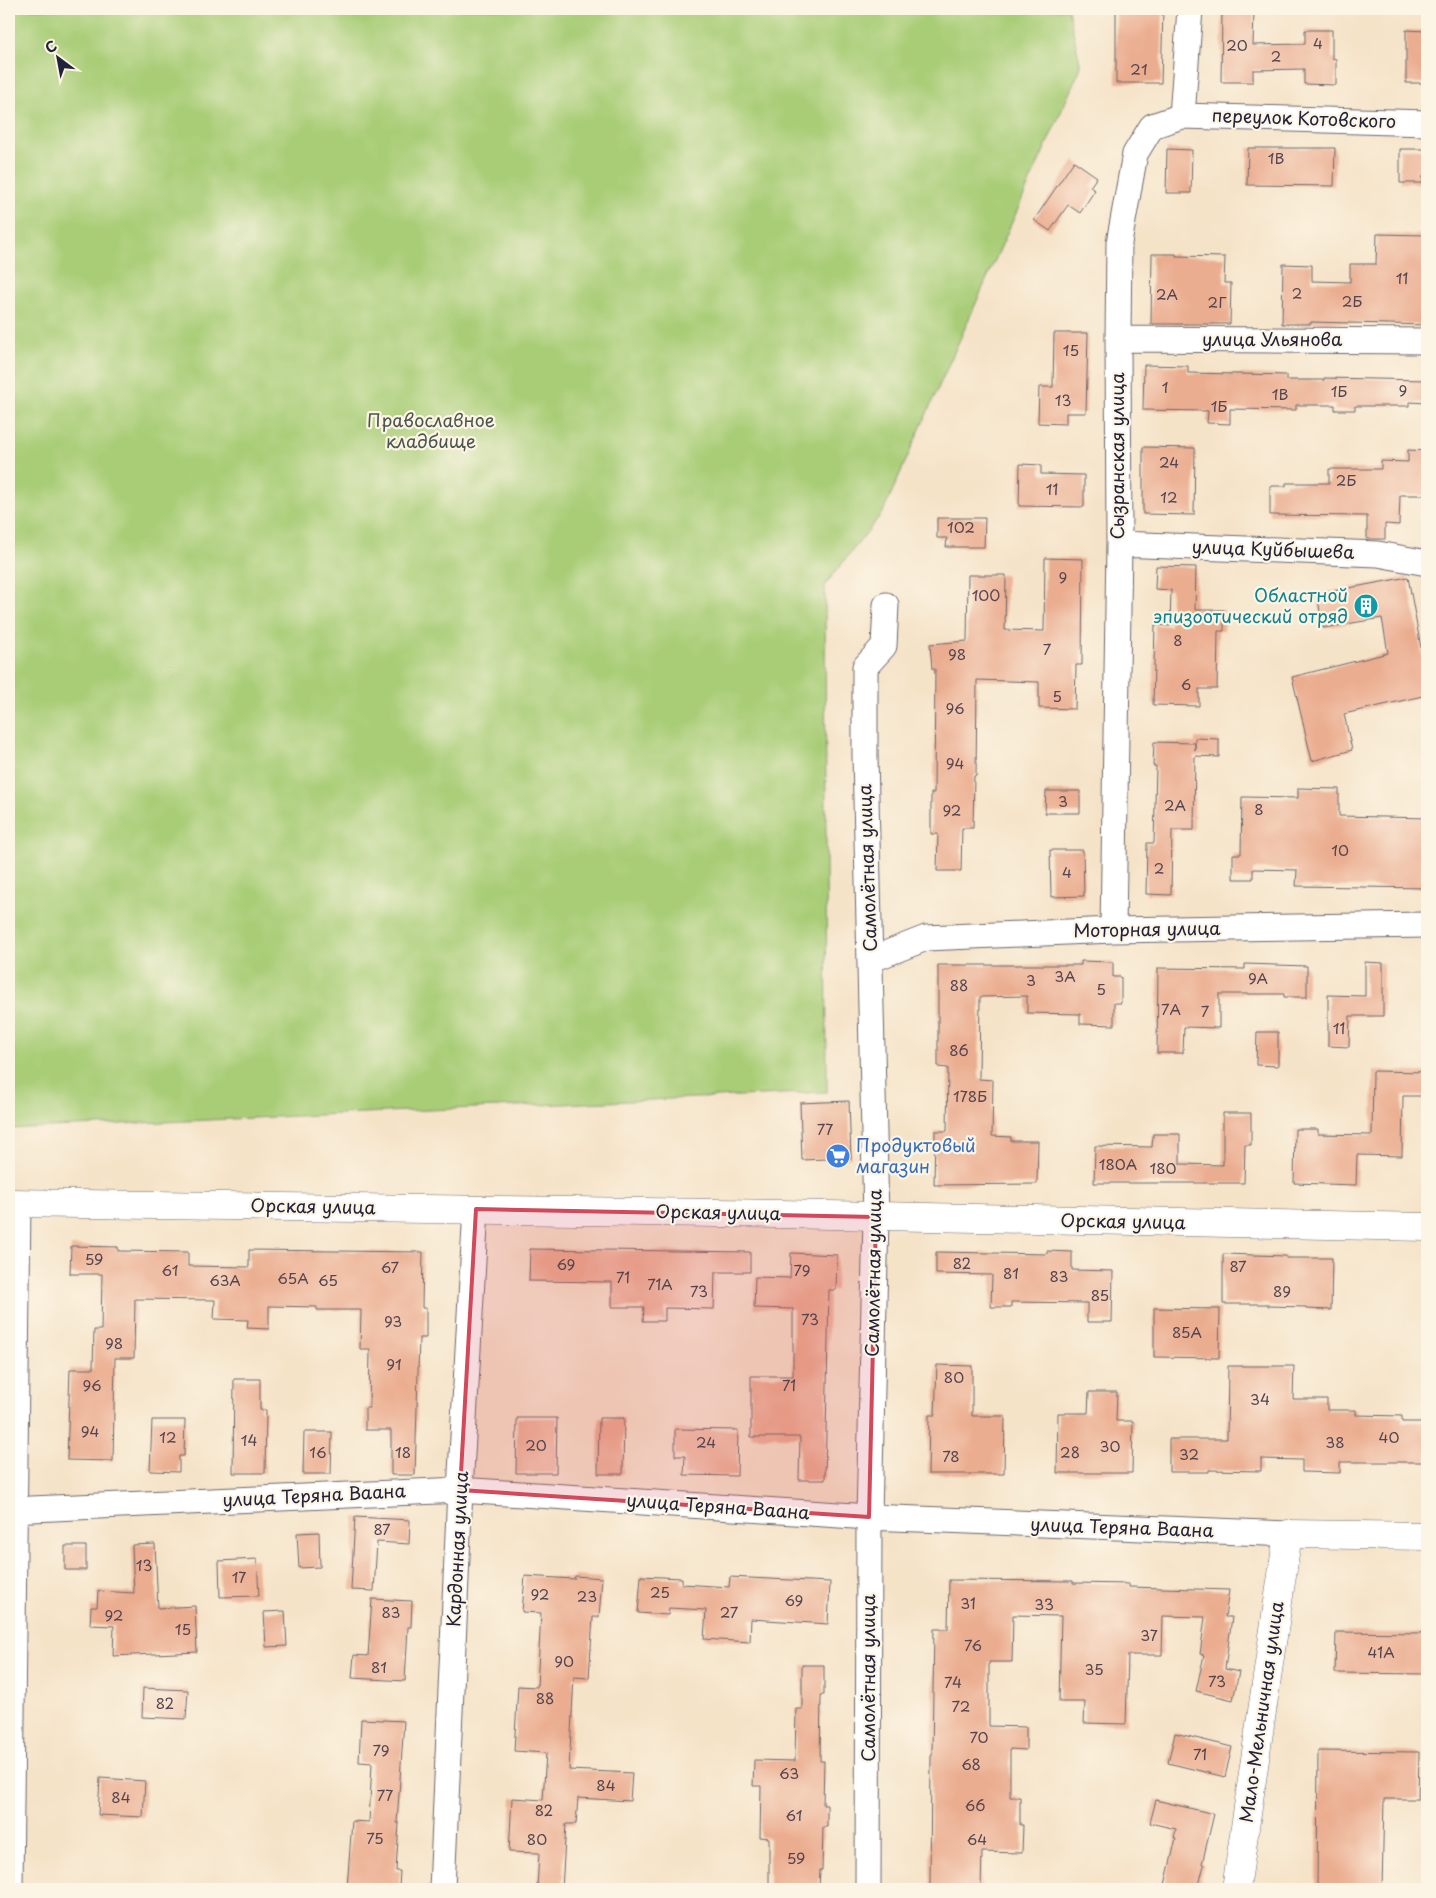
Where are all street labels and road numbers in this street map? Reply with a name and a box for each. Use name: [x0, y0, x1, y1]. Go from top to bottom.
street label: переулок Котовского: [1211, 101, 1397, 134]
street label: улица Ульянова: [1202, 325, 1343, 352]
street label: Сызранская улица: [1103, 372, 1130, 540]
street label: улица Куйбышева: [1191, 532, 1356, 565]
street label: Самолётная улица: [850, 783, 883, 952]
street label: Моторная улица: [1073, 914, 1221, 943]
street label: Самолётная улица: [858, 1188, 887, 1357]
street label: Орская улица: [250, 1191, 377, 1220]
street label: Орская улица: [655, 1197, 782, 1226]
street label: Орская улица: [1060, 1206, 1187, 1235]
street label: Кардонная улица: [439, 1470, 474, 1627]
street label: улица Теряна Ваана: [222, 1476, 407, 1513]
street label: улица Теряна Ваана: [626, 1486, 811, 1525]
street label: улица Теряна Ваана: [1030, 1510, 1215, 1543]
street label: Самолётная улица: [854, 1593, 881, 1762]
street label: Мало-Мельничная улица: [1232, 1599, 1290, 1824]

